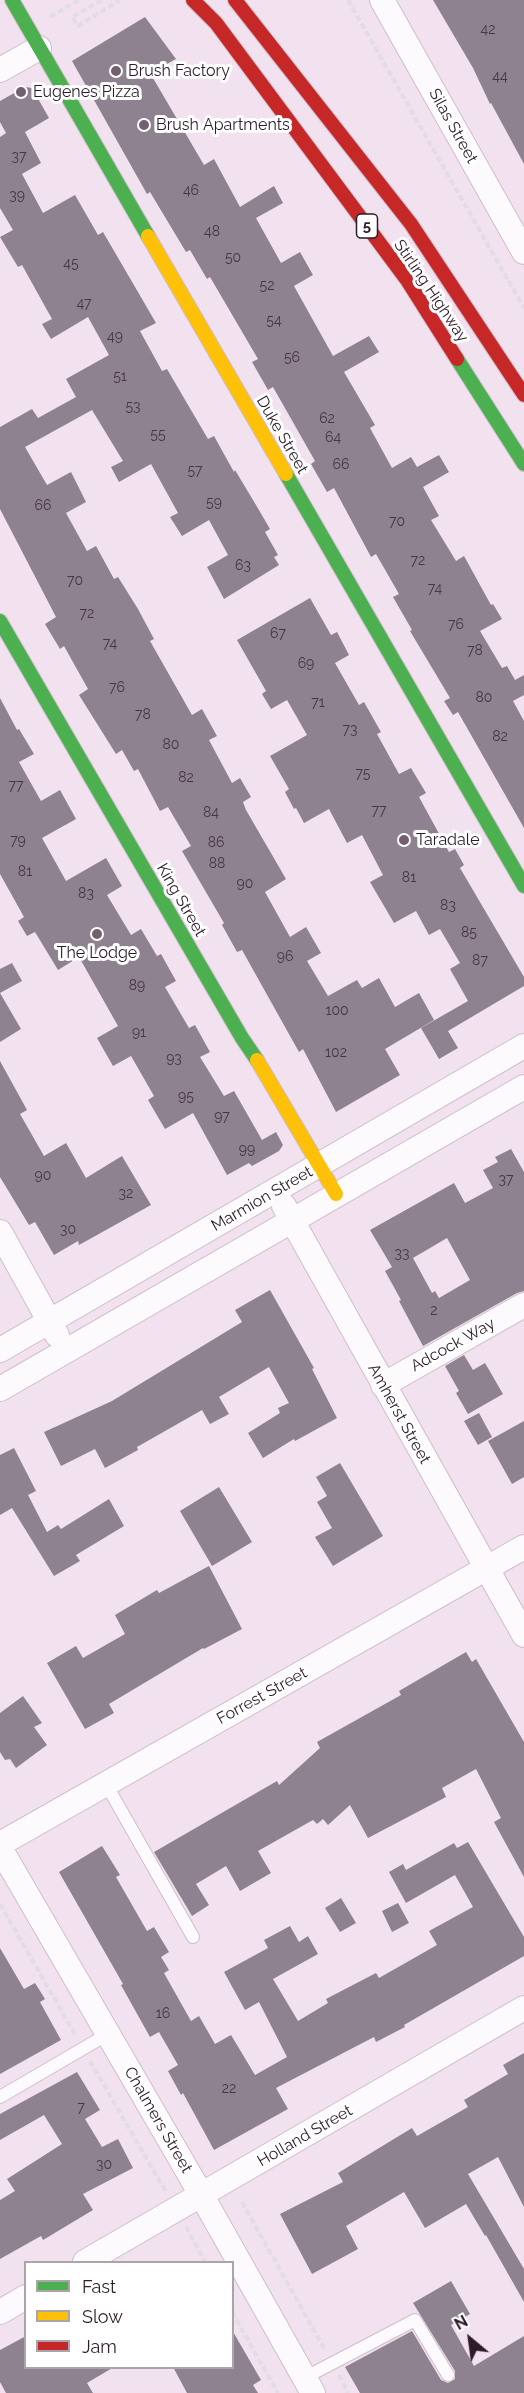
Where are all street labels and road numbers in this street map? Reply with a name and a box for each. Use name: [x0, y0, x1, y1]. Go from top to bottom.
street label: Silas Street: [425, 85, 481, 167]
road number: 5: [356, 214, 378, 238]
street label: Stirling Highway: [390, 236, 472, 346]
street label: Duke Street: [252, 393, 312, 477]
street label: King Street: [152, 860, 210, 940]
street label: Marmion Street: [208, 1162, 316, 1236]
street label: Adcock Way: [408, 1314, 498, 1376]
street label: Amherst Street: [364, 1361, 434, 1467]
street label: Forrest Street: [213, 1663, 311, 1729]
street label: Chalmers Street: [120, 2064, 196, 2176]
street label: Holland Street: [254, 2101, 356, 2171]

